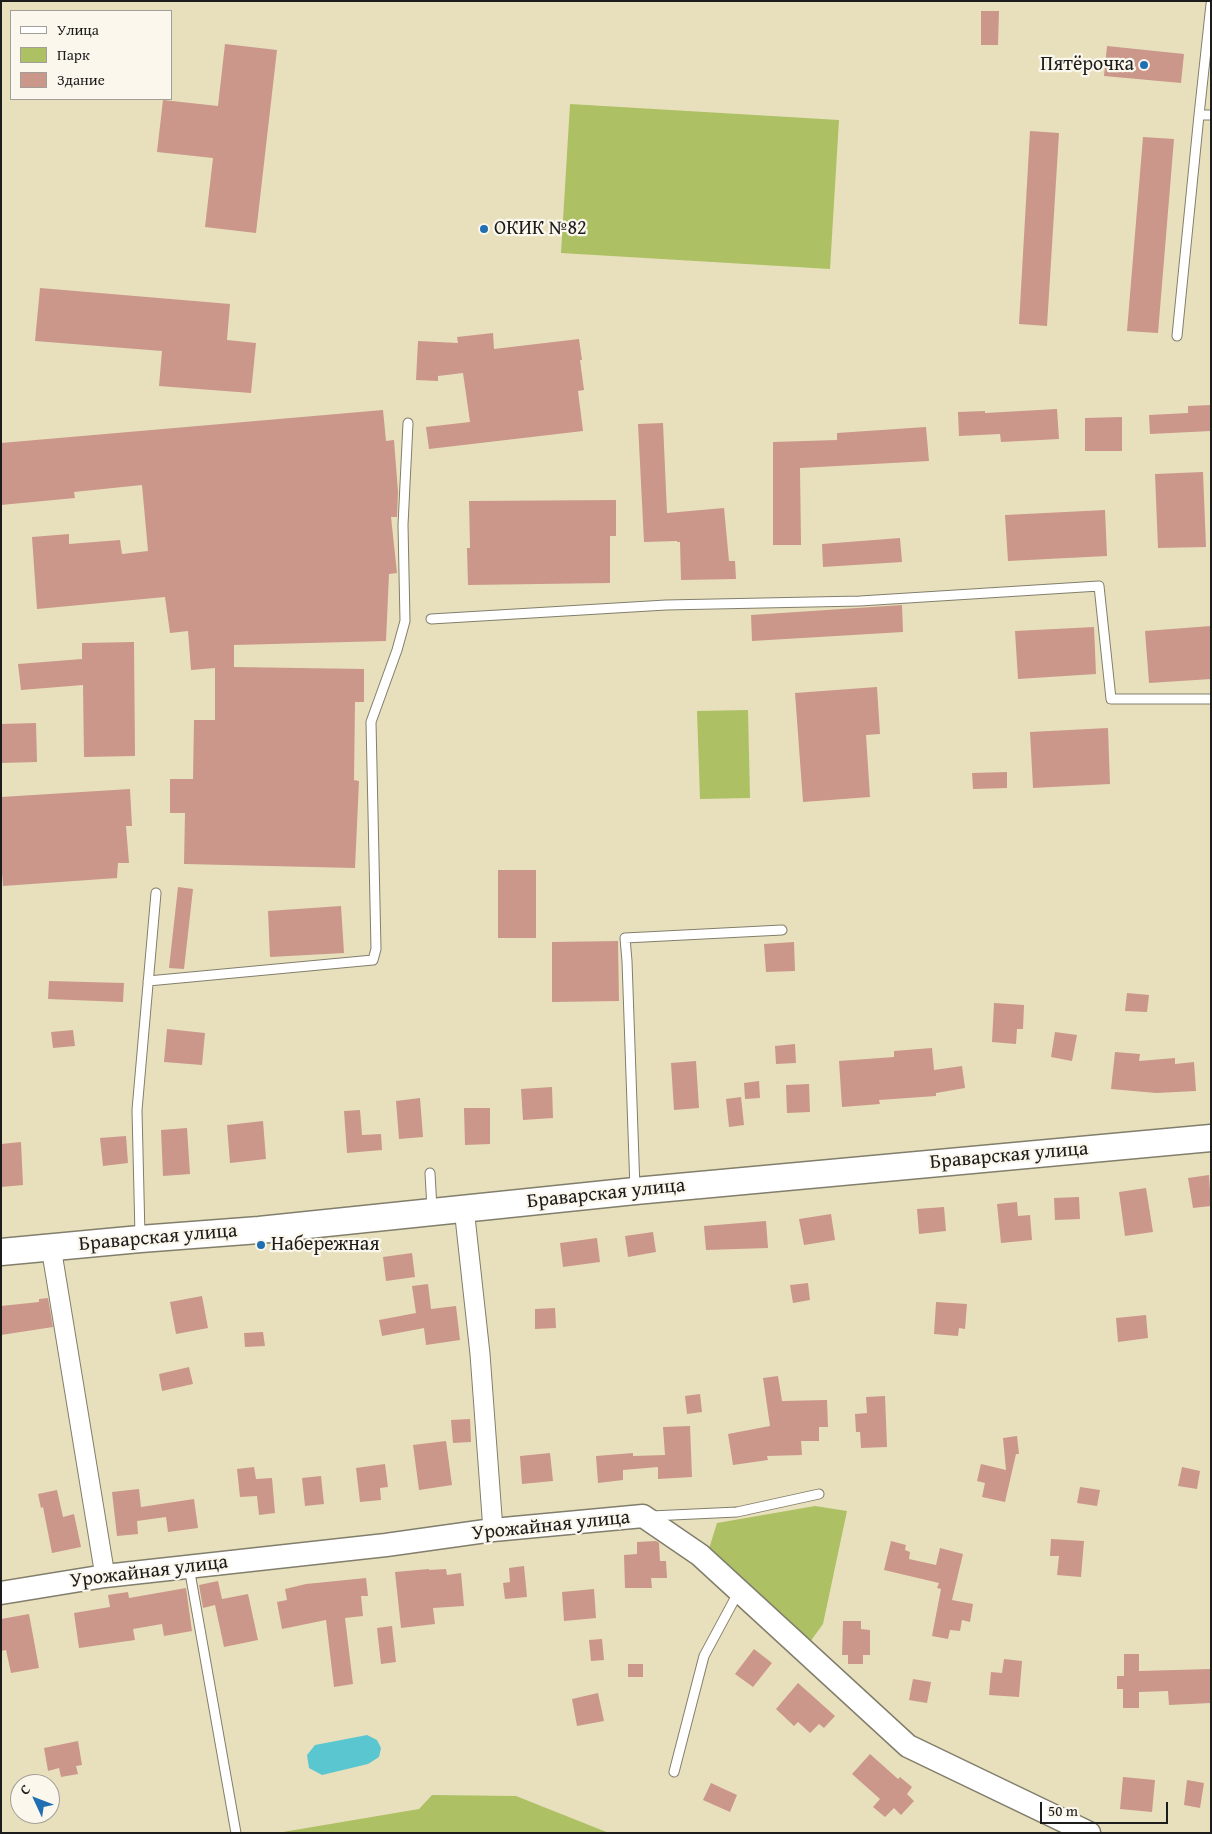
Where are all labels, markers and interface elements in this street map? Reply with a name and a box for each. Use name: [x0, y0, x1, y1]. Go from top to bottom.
legend: [10, 10, 172, 100]
text: Улица: [57, 19, 99, 40]
text: Парк: [57, 44, 90, 65]
place label: Пятёрочка: [1040, 53, 1134, 77]
marker: Пятёрочка: [1138, 59, 1150, 71]
text: Здание: [57, 69, 105, 90]
place label: ОКИК №82: [494, 217, 587, 241]
marker: ОКИК №82: [478, 223, 490, 235]
street label: Браварская улица: [929, 1137, 1089, 1175]
street label: Браварская улица: [526, 1174, 686, 1214]
street label: Браварская улица: [78, 1219, 238, 1257]
place label: Набережная: [271, 1233, 380, 1257]
marker: Набережная: [255, 1239, 267, 1251]
street label: Урожайная улица: [471, 1506, 631, 1546]
street label: Урожайная улица: [69, 1550, 229, 1594]
north arrow: [10, 1774, 60, 1824]
text: С: [15, 1780, 35, 1799]
scale bar: [1042, 1792, 1170, 1824]
text: 50 m: [1048, 1800, 1078, 1821]

